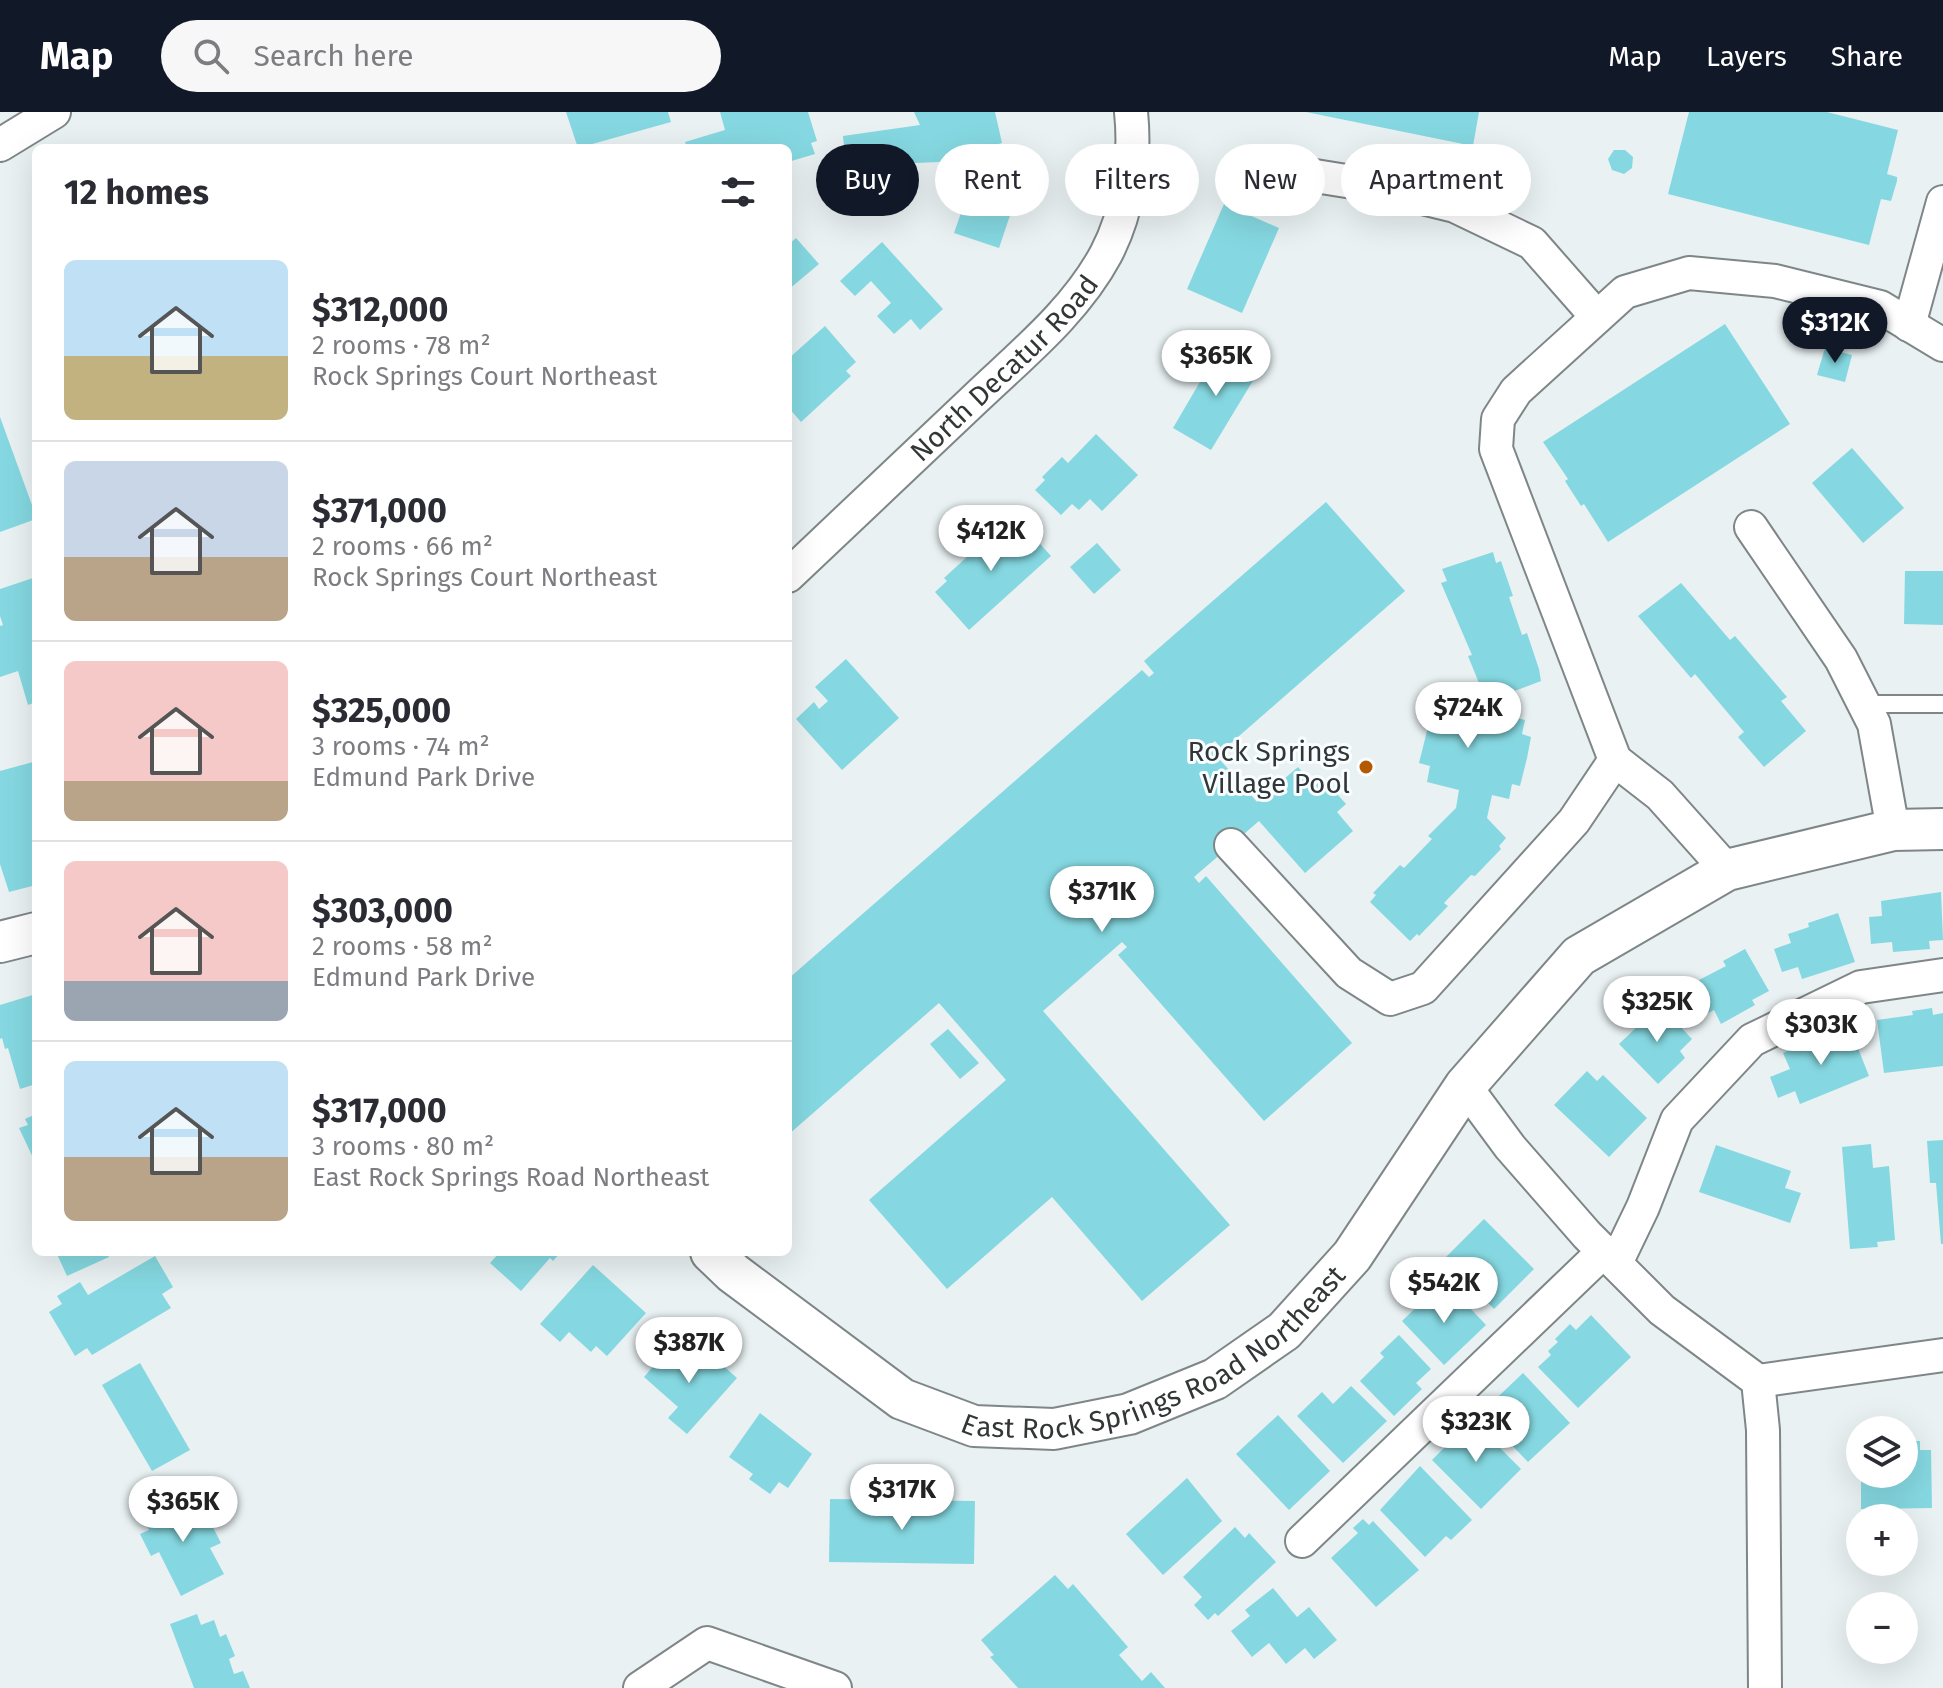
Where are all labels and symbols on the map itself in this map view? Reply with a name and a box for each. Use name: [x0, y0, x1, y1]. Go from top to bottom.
street label: North Decatur Road: [904, 269, 1105, 468]
pin: $312K: [1779, 297, 1891, 365]
pin: $365K: [1160, 330, 1272, 398]
pin: $412K: [935, 505, 1047, 573]
pin: $724K: [1412, 682, 1524, 750]
place label: Rock Springs Village Pool: [1188, 735, 1350, 800]
marker: Rock Springs Village Pool: [1357, 758, 1375, 776]
pin: $371K: [1046, 866, 1158, 934]
pin: $325K: [1601, 976, 1713, 1044]
pin: $303K: [1765, 999, 1877, 1067]
pin: $542K: [1388, 1257, 1500, 1325]
street label: East Rock Springs Road Northeast: [957, 1258, 1353, 1446]
pin: $387K: [633, 1317, 745, 1385]
pin: $323K: [1420, 1396, 1532, 1464]
pin: $317K: [846, 1464, 958, 1532]
pin: $365K: [127, 1476, 239, 1544]

